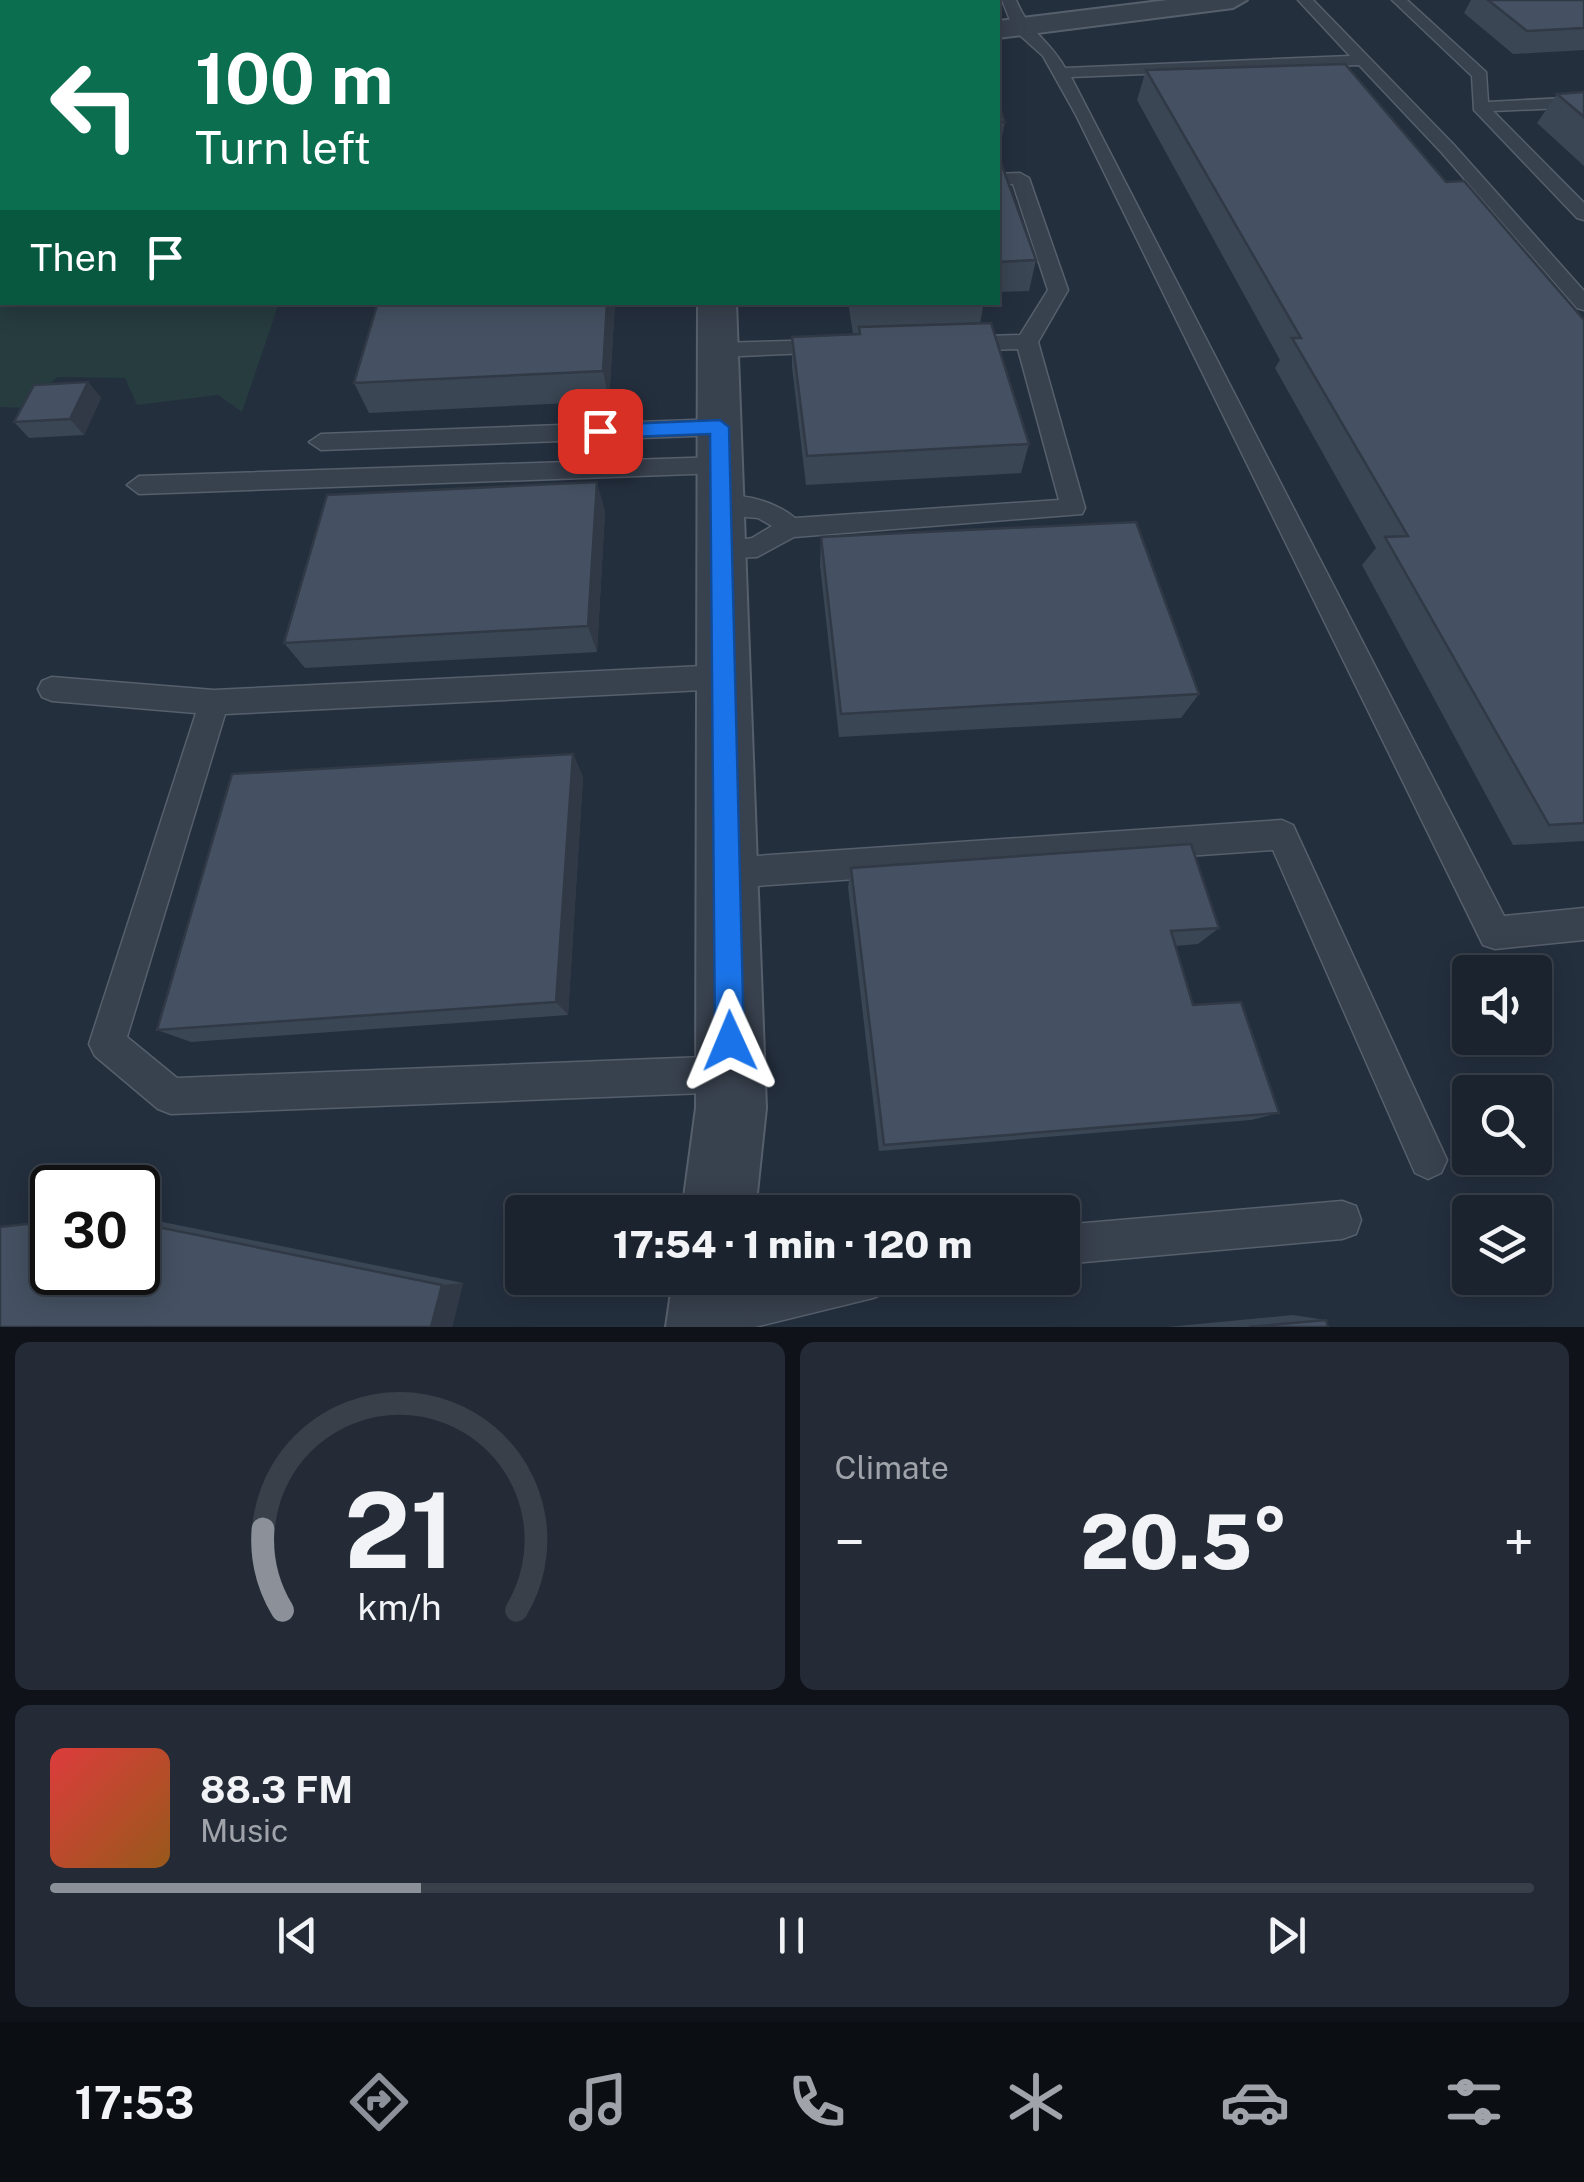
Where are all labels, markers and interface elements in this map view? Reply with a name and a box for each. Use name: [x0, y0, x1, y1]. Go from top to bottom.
text: 100 m: [195, 37, 393, 120]
icon: left: [30, 40, 160, 170]
text: Turn left: [195, 121, 371, 174]
icon: arrive: [138, 230, 193, 285]
text: Then: [30, 235, 118, 280]
pin: [558, 389, 643, 474]
icon: arrive: [573, 404, 628, 459]
map controls: [1452, 955, 1552, 1295]
button: sound: [1452, 955, 1552, 1055]
position arrow: [678, 989, 782, 1093]
button: search: [1452, 1075, 1552, 1175]
speed limit sign: 30: [30, 1165, 160, 1295]
button: layers: [1452, 1195, 1552, 1295]
text: 17:54 · 1 min · 120 m: [613, 1222, 972, 1267]
text: Climate: [835, 1449, 949, 1486]
text: 21: [344, 1469, 455, 1591]
text: 20.5°: [1080, 1498, 1288, 1586]
text: −: [835, 1510, 865, 1574]
text: +: [1504, 1510, 1534, 1574]
text: km/h: [358, 1586, 442, 1628]
text: 88.3 FM: [200, 1767, 353, 1812]
text: Music: [200, 1812, 288, 1849]
icon: previous: [270, 1908, 325, 1963]
icon: pause: [764, 1908, 819, 1963]
icon: next: [1259, 1908, 1314, 1963]
icon: directions: [344, 2067, 414, 2137]
icon: music: [563, 2067, 633, 2137]
icon: phone: [782, 2067, 852, 2137]
icon: climate: [1001, 2067, 1071, 2137]
icon: car: [1220, 2067, 1290, 2137]
icon: filters: [1439, 2067, 1509, 2137]
text: 17:53: [75, 2076, 194, 2129]

